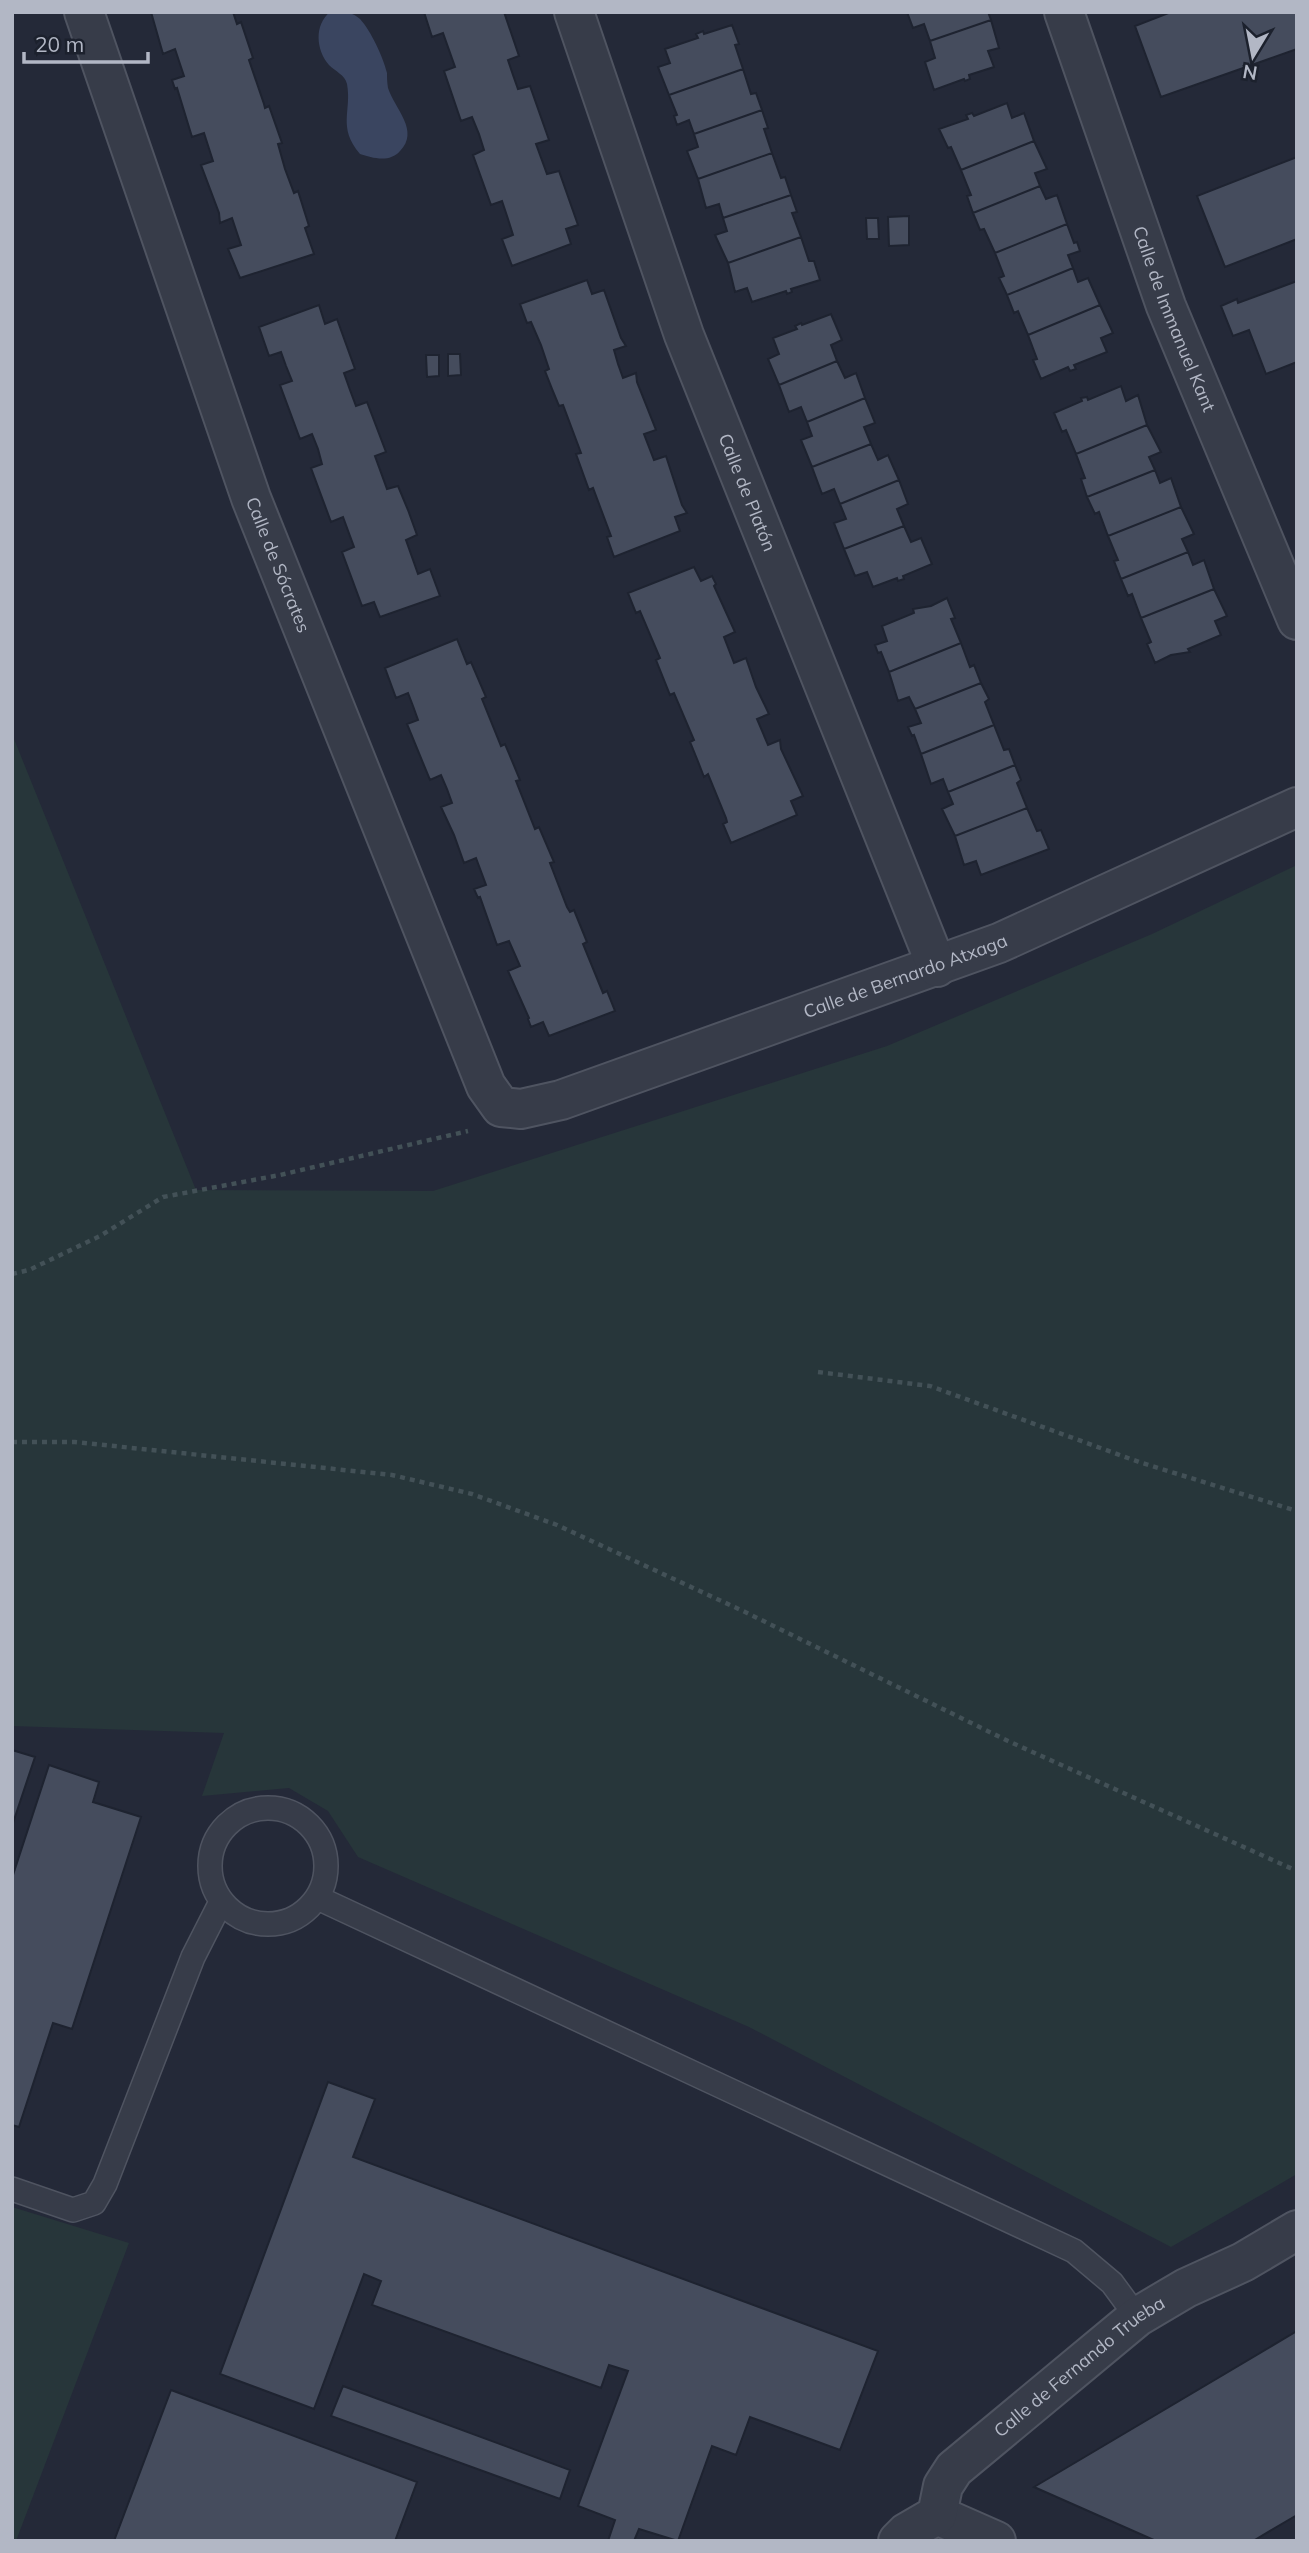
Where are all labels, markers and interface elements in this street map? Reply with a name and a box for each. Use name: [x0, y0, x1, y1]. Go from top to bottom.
scale bar: [24, 21, 149, 65]
north arrow: [1218, 21, 1288, 91]
text: 20 m: [35, 31, 84, 57]
text: N: [1241, 60, 1259, 86]
street label: Calle de Immanuel Kant: [1128, 223, 1221, 415]
street label: Calle de Platón: [714, 430, 781, 555]
street label: Calle de Sócrates: [241, 494, 316, 636]
street label: Calle de Bernardo Atxaga: [800, 929, 1011, 1023]
street label: Calle de Fernando Trueba: [989, 2291, 1169, 2442]

